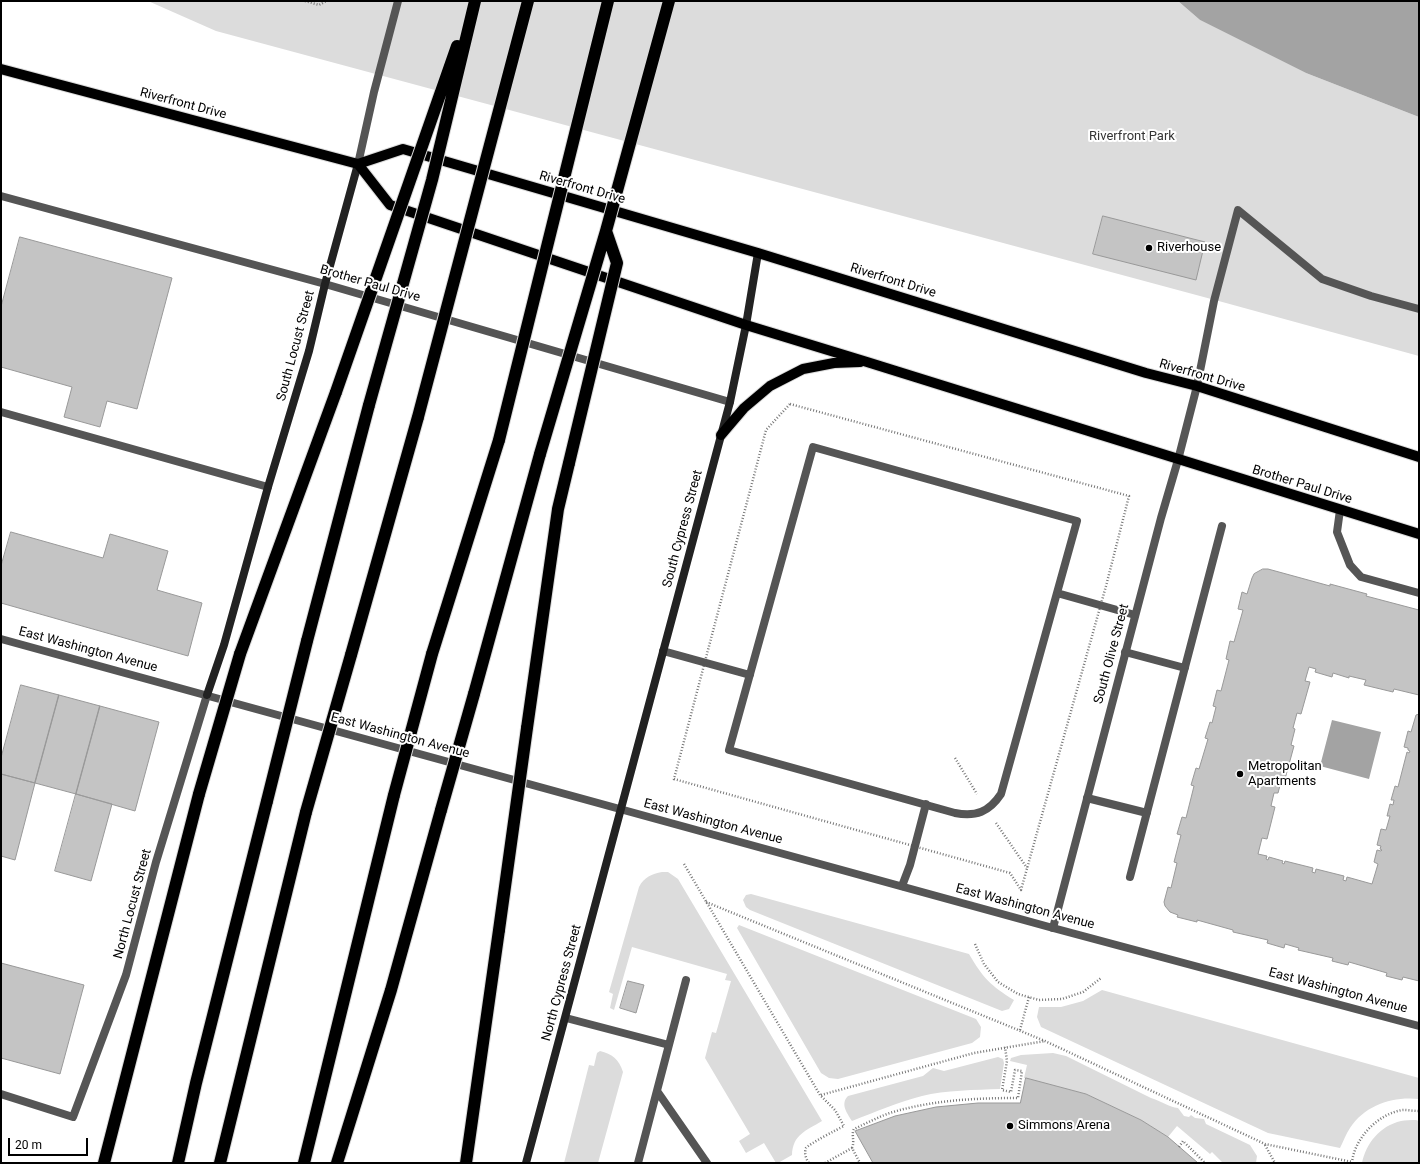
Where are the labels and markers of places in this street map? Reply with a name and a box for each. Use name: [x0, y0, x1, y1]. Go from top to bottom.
place label: Riverhouse: [1157, 240, 1221, 256]
marker: Riverhouse: [1144, 243, 1154, 253]
place label: Metropolitan Apartments: [1248, 759, 1322, 790]
marker: Metropolitan Apartments: [1235, 769, 1245, 779]
place label: Simmons Arena: [1018, 1118, 1110, 1134]
marker: Simmons Arena: [1005, 1121, 1015, 1131]

